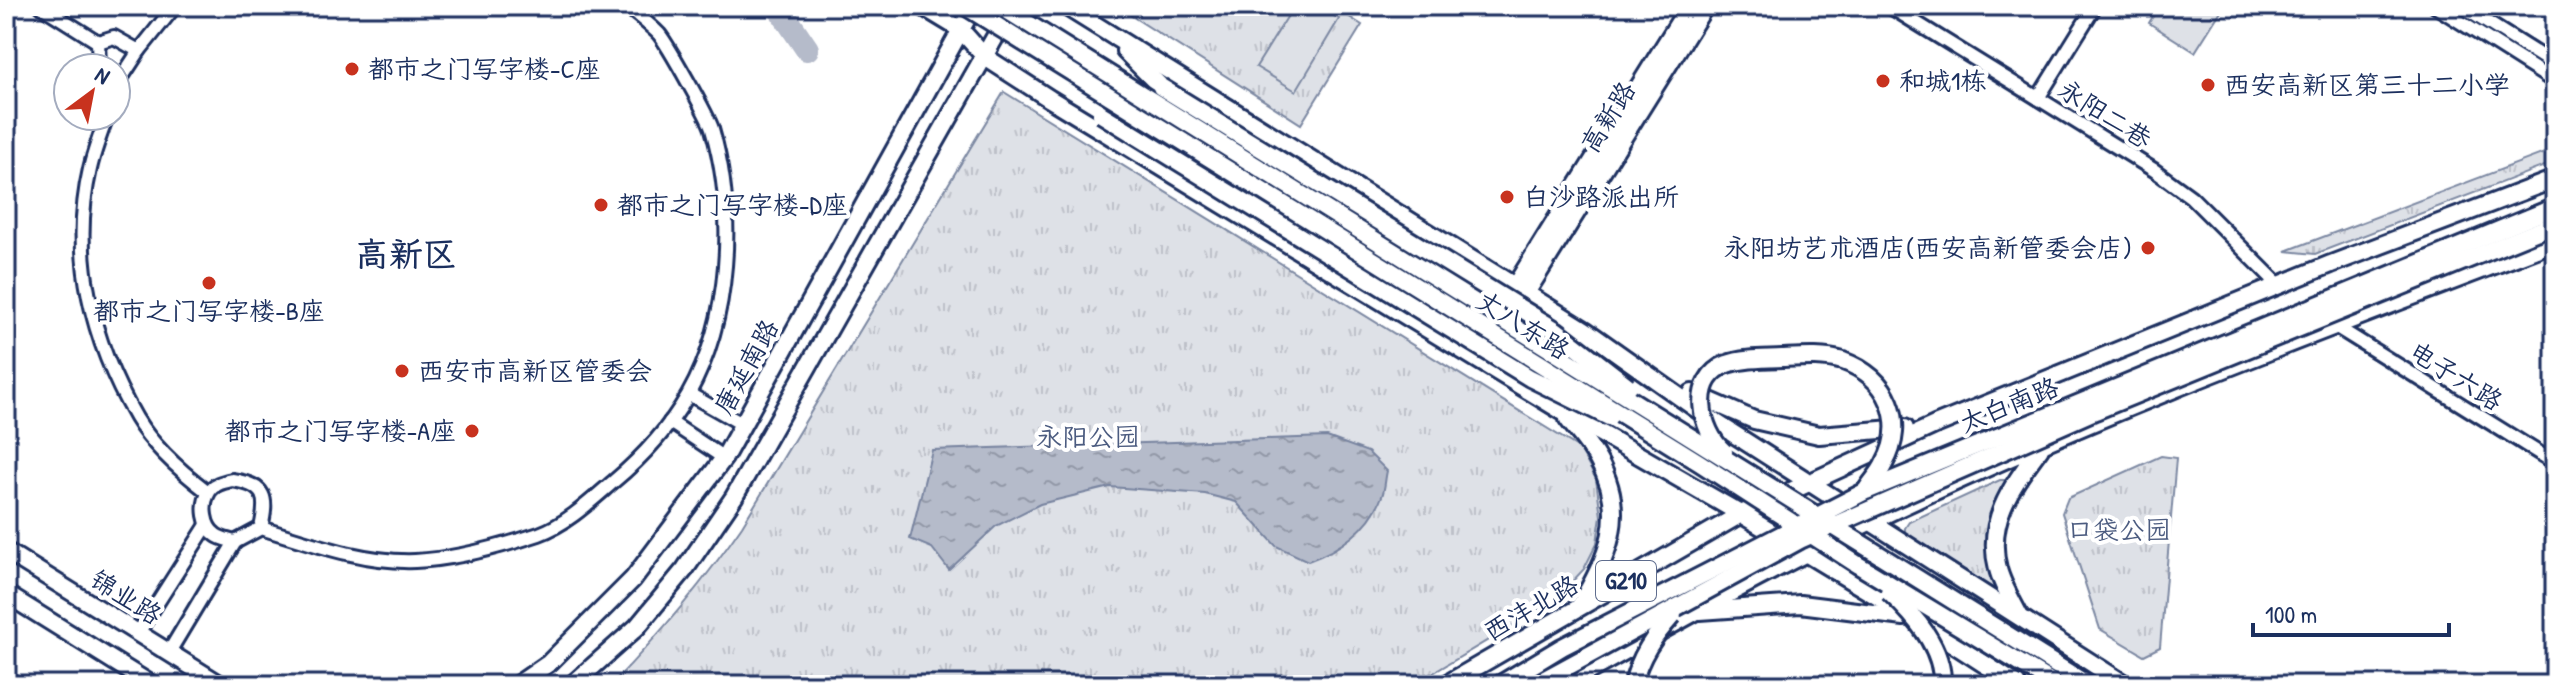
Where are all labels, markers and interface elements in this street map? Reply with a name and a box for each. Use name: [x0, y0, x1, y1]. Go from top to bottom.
place label: 都市之门写字楼-C座: [368, 51, 601, 86]
north arrow: [52, 52, 132, 132]
text: N: [90, 59, 116, 91]
marker: 都市之门写字楼-C座: [343, 60, 361, 78]
place label: 和城1栋: [1899, 63, 1986, 98]
place label: 西安高新区第三十二小学: [2224, 67, 2510, 102]
street label: 永阳二巷: [2052, 71, 2159, 156]
marker: 和城1栋: [1874, 72, 1892, 90]
street label: 高新路: [1572, 74, 1643, 159]
marker: 西安高新区第三十二小学: [2199, 76, 2217, 94]
place label: 白沙路派出所: [1523, 179, 1679, 214]
place label: 都市之门写字楼-D座: [617, 187, 848, 222]
marker: 白沙路派出所: [1498, 188, 1516, 206]
marker: 都市之门写字楼-D座: [592, 196, 610, 214]
place label: 永阳坊艺术酒店(西安高新管委会店): [1724, 230, 2132, 265]
district label: 高新区: [355, 231, 457, 277]
marker: 永阳坊艺术酒店(西安高新管委会店): [2139, 239, 2157, 257]
marker: 都市之门写字楼-B座: [200, 274, 218, 292]
street label: 丈八东路: [1470, 282, 1577, 367]
place label: 都市之门写字楼-B座: [93, 293, 325, 328]
street label: 唐延南路: [705, 313, 786, 421]
street label: 电子六路: [2403, 333, 2510, 418]
place label: 西安市高新区管委会: [418, 353, 652, 388]
marker: 西安市高新区管委会: [393, 362, 411, 380]
street label: 太白南路: [1954, 369, 2064, 440]
place label: 都市之门写字楼-A座: [225, 413, 456, 448]
park label: 永阳公园: [1036, 419, 1140, 454]
marker: 都市之门写字楼-A座: [463, 422, 481, 440]
park label: 口袋公园: [2067, 512, 2171, 547]
street label: 锦业路: [84, 561, 169, 632]
road number: G210: [1596, 561, 1656, 601]
street label: 西沣北路: [1477, 566, 1585, 649]
scale bar: [2253, 587, 2449, 637]
text: 100 m: [2265, 598, 2317, 630]

